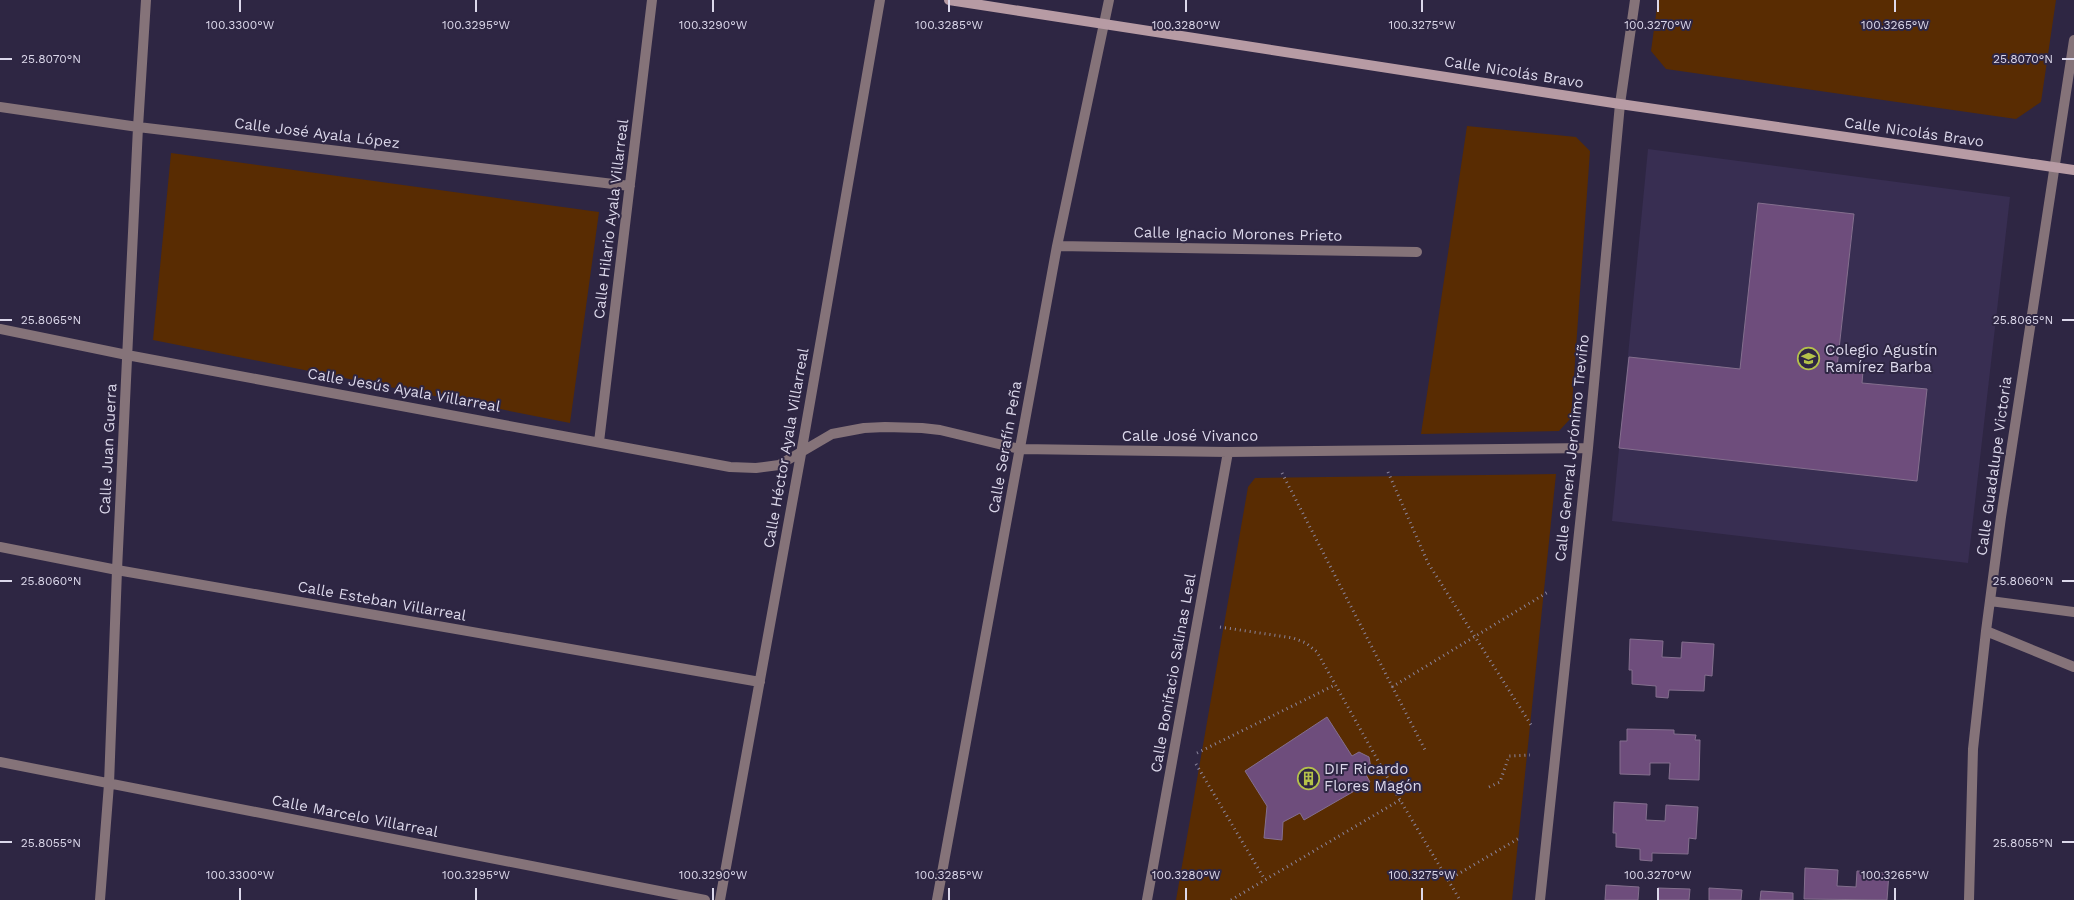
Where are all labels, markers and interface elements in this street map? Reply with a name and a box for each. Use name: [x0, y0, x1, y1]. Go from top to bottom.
text: 100.3300°W: [206, 18, 275, 32]
text: 100.3295°W: [442, 18, 510, 32]
text: 100.3290°W: [679, 18, 748, 32]
text: 100.3285°W: [915, 18, 983, 32]
text: 100.3280°W: [1152, 18, 1221, 32]
text: 100.3275°W: [1388, 18, 1456, 32]
text: 100.3270°W: [1624, 18, 1692, 32]
text: 100.3265°W: [1861, 18, 1929, 32]
text: 25.8070°N: [21, 52, 81, 66]
street label: Calle Nicolás Bravo: [1443, 52, 1585, 92]
text: 25.8070°N: [1993, 52, 2053, 66]
street label: Calle Nicolás Bravo: [1843, 113, 1985, 151]
street label: Calle José Ayala López: [233, 114, 401, 152]
street label: Calle Hilario Ayala Villarreal: [590, 118, 632, 320]
street label: Calle Ignacio Morones Prieto: [1133, 223, 1343, 245]
text: 25.8065°N: [21, 313, 81, 327]
text: 25.8065°N: [1993, 313, 2053, 327]
street label: Calle General Jerónimo Treviño: [1551, 334, 1593, 562]
place label: Colegio Agustín Ramírez Barba: [1825, 341, 1938, 376]
street label: Calle Héctor Ayala Villarreal: [760, 346, 813, 549]
school or university icon: Colegio Agustín Ramírez Barba: [1797, 347, 1821, 371]
street label: Calle Jesús Ayala Villarreal: [306, 364, 502, 416]
street label: Calle Guadalupe Victoria: [1973, 375, 2016, 557]
street label: Calle Serafín Peña: [984, 379, 1026, 515]
street label: Calle Juan Guerra: [96, 383, 120, 515]
street label: Calle José Vivanco: [1122, 427, 1258, 445]
street label: Calle Bonifacio Salinas Leal: [1147, 572, 1199, 774]
text: 25.8060°N: [20, 574, 82, 588]
text: 25.8060°N: [1992, 574, 2054, 588]
street label: Calle Esteban Villarreal: [296, 577, 468, 625]
place label: DIF Ricardo Flores Magón: [1324, 760, 1422, 795]
building icon: DIF Ricardo Flores Magón: [1296, 766, 1320, 790]
street label: Calle Marcelo Villarreal: [270, 791, 440, 841]
text: 25.8055°N: [21, 836, 81, 850]
text: 25.8055°N: [1993, 836, 2053, 850]
text: 100.3300°W: [206, 868, 275, 882]
text: 100.3295°W: [442, 868, 510, 882]
text: 100.3290°W: [679, 868, 748, 882]
text: 100.3285°W: [915, 868, 983, 882]
text: 100.3280°W: [1152, 868, 1221, 882]
text: 100.3275°W: [1388, 868, 1456, 882]
text: 100.3270°W: [1624, 868, 1692, 882]
text: 100.3265°W: [1861, 868, 1929, 882]

